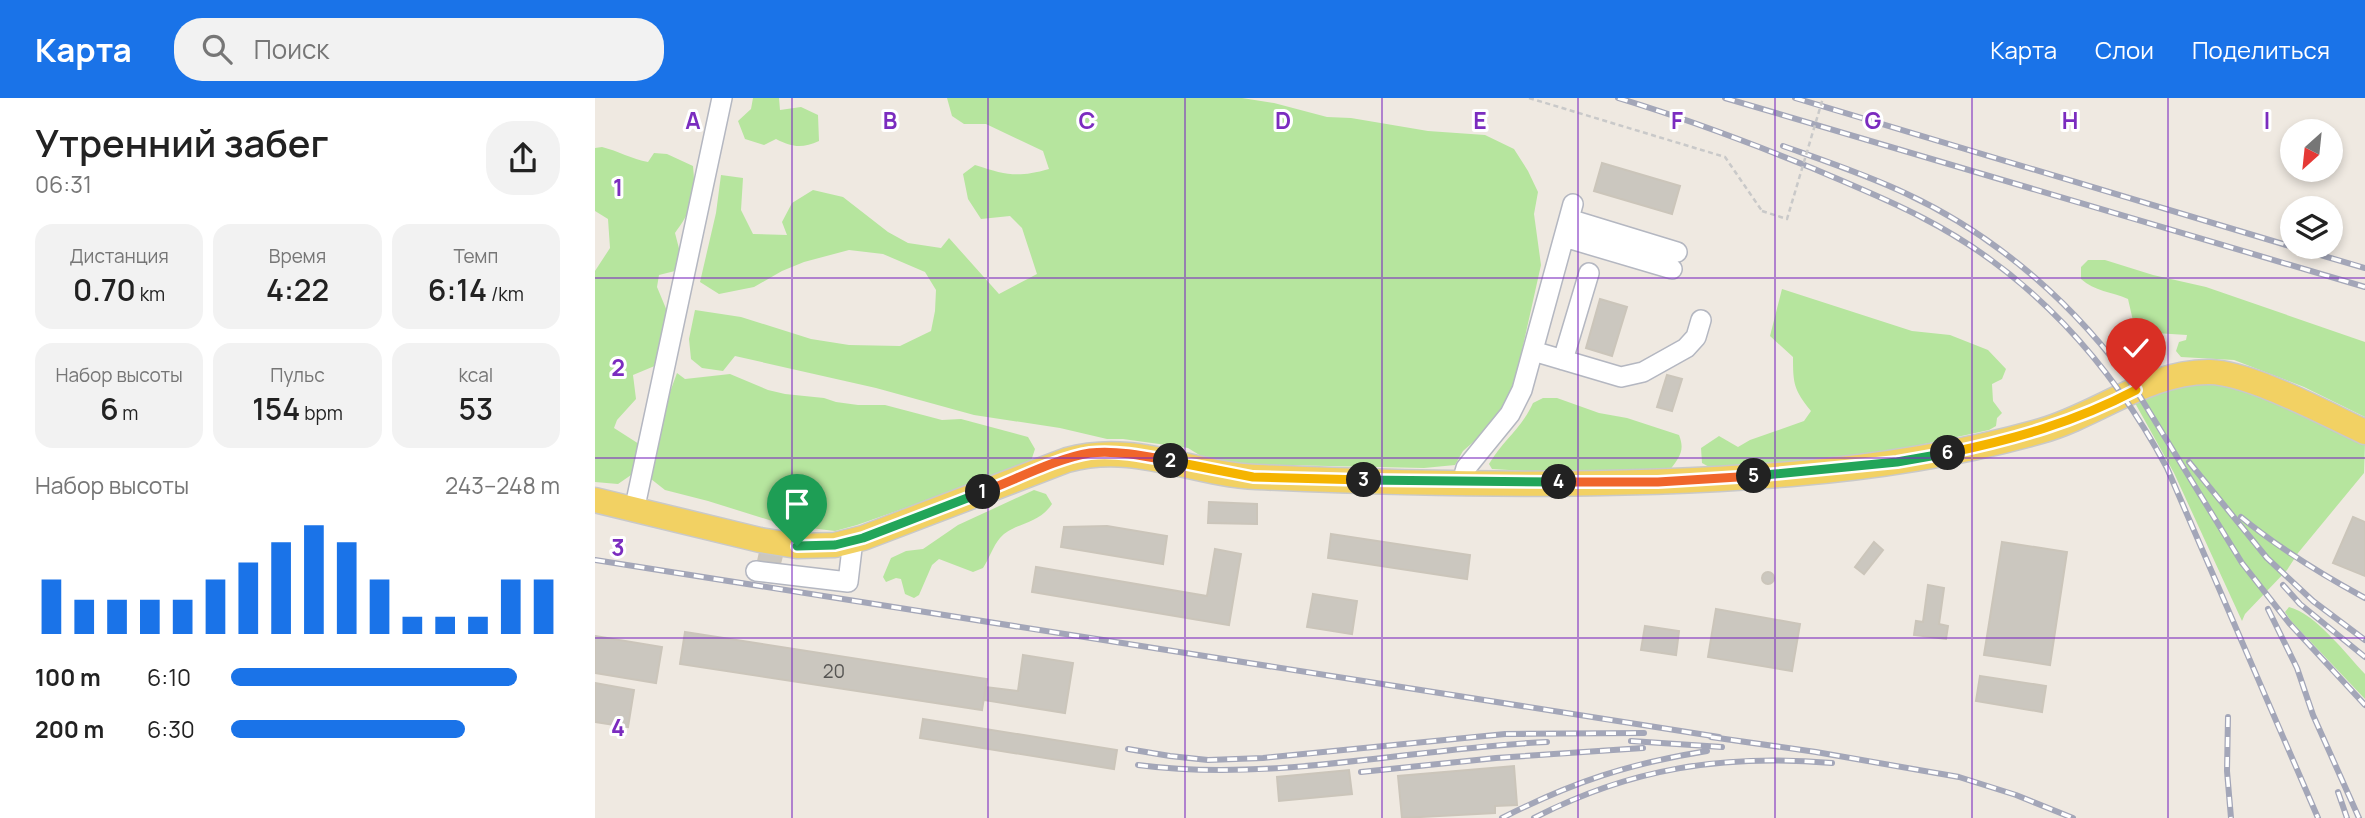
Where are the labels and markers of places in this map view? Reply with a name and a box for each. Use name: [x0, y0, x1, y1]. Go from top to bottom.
pin: [2106, 318, 2166, 390]
pin: 6: [1931, 436, 1965, 470]
pin: 2: [1153, 444, 1189, 478]
pin: 5: [1737, 458, 1771, 494]
pin: 3: [1347, 462, 1381, 498]
pin: 4: [1541, 464, 1577, 500]
pin: [767, 474, 827, 546]
pin: 1: [965, 474, 1001, 510]

